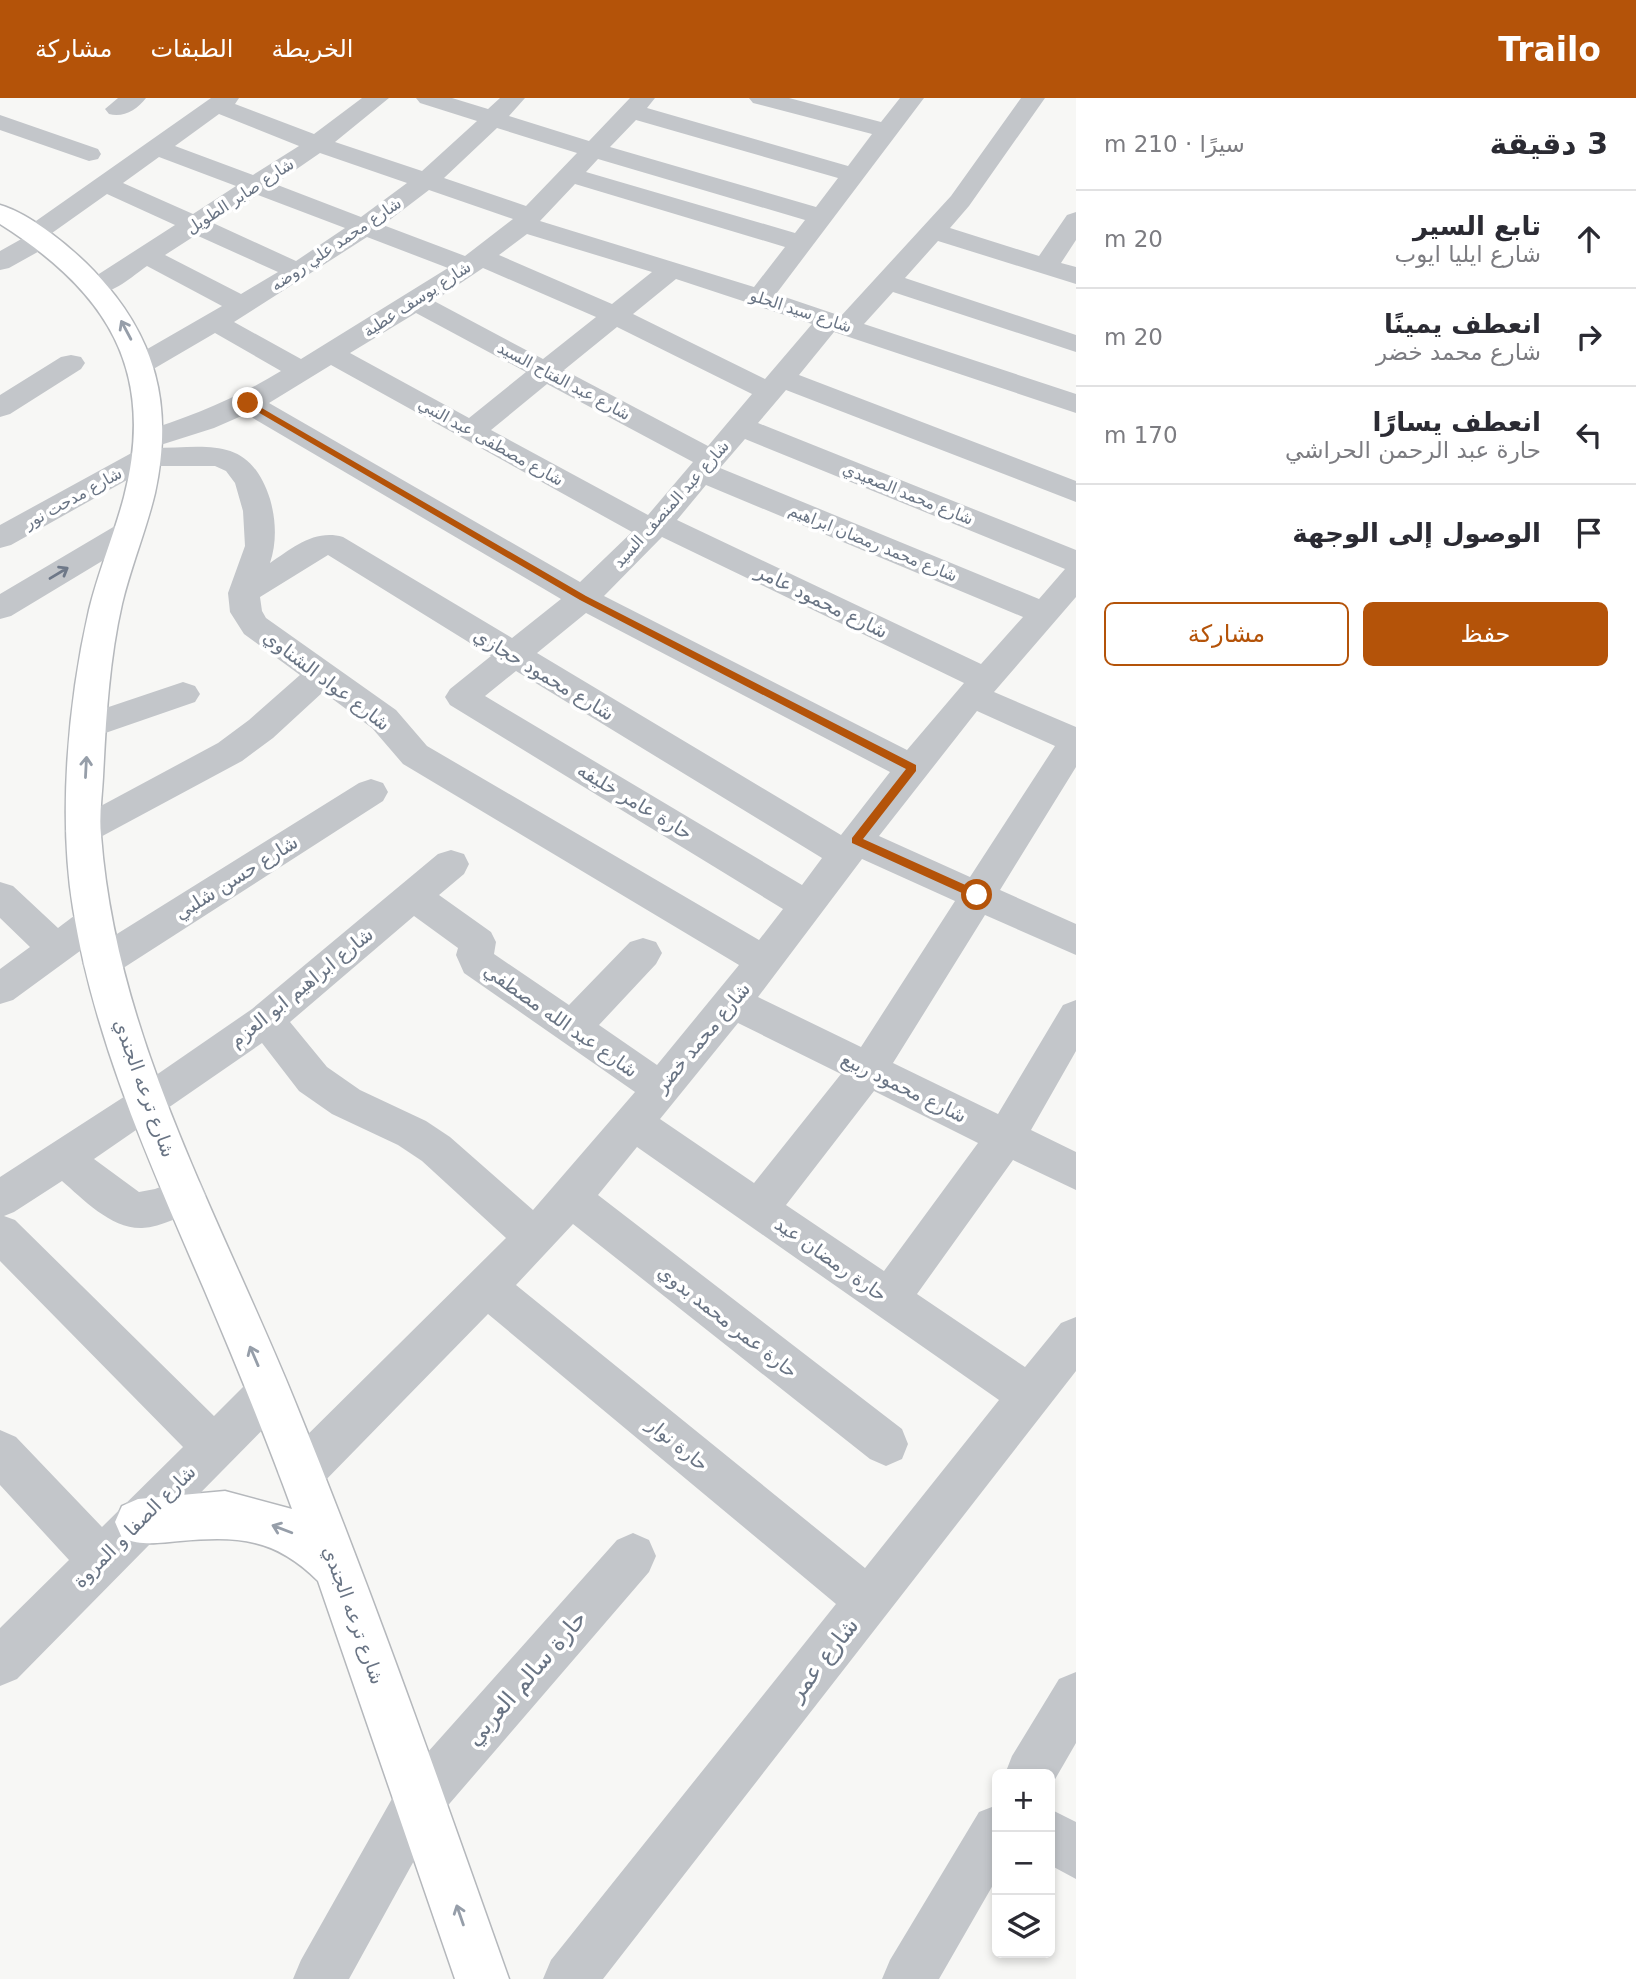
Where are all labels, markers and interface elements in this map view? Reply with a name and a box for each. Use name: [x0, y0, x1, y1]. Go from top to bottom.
text: Trailo: [1498, 30, 1601, 69]
text: مشاركة: [35, 35, 112, 63]
text: الطبقات: [150, 35, 233, 63]
text: الخريطة: [271, 35, 353, 63]
text: 3 دقيقة: [1490, 126, 1608, 161]
text: سيرًا · 210 m: [1104, 131, 1245, 157]
street label: شارع صابر الطويل: [183, 154, 298, 239]
street label: شارع محمد علي روضه: [267, 193, 405, 296]
text: تابع السير: [1413, 211, 1541, 241]
icon: ahead: [1570, 220, 1608, 258]
text: 20 m: [1104, 226, 1163, 252]
text: شارع ايليا ايوب: [1395, 241, 1541, 267]
street label: شارع يوسف عطية: [360, 257, 475, 342]
street label: شارع سيد الحلو: [747, 285, 854, 337]
text: انعطف يمينًا: [1384, 309, 1541, 339]
icon: right: [1570, 318, 1608, 356]
one-way arrow: [118, 321, 132, 341]
text: 20 m: [1104, 324, 1163, 350]
street label: شارع عبد الفتاح السيد: [494, 338, 634, 425]
text: شارع محمد خضر: [1376, 339, 1541, 365]
route end: [232, 387, 263, 418]
street label: شارع مصطفى عبد النبي: [415, 394, 567, 491]
text: انعطف يسارًا: [1372, 407, 1541, 437]
icon: left: [1570, 416, 1608, 454]
text: 170 m: [1104, 422, 1178, 448]
street label: شارع عبد المنصف السيد: [609, 437, 734, 572]
text: حارة عبد الرحمن الحراشي: [1285, 437, 1541, 463]
street label: شارع محمد الصعيدي: [840, 459, 976, 530]
street label: شارع مدحت نور: [20, 463, 126, 534]
street label: شارع محمد رمضان ابراهيم: [786, 500, 960, 586]
icon: arrive: [1570, 514, 1608, 552]
text: الوصول إلى الوجهة: [1292, 518, 1541, 548]
street label: شارع محمود عامر: [751, 559, 891, 643]
one-way arrow: [48, 566, 68, 580]
button: مشاركة: [1104, 602, 1349, 666]
button: حفظ: [1363, 602, 1608, 666]
street label: شارع محمود حجازي: [469, 623, 618, 725]
street label: شارع عواد الشناوي: [259, 625, 395, 736]
one-way arrow: [80, 757, 93, 779]
street label: حارة عامر خليفه: [573, 758, 696, 845]
street label: شارع حسن شلبي: [170, 830, 302, 925]
route start: [961, 879, 992, 910]
street label: شارع ابراهيم ابو العزم: [225, 922, 378, 1052]
street label: شارع عبد الله مصطفي: [479, 959, 642, 1082]
street label: شارع محمد خضر: [649, 978, 755, 1098]
street label: شارع ترعه الجندي: [109, 1016, 180, 1160]
street label: شارع محمود ربيع: [837, 1047, 970, 1128]
street label: حارة رمضان عيد: [770, 1212, 891, 1307]
street label: حارة عمر محمد بدوي: [654, 1260, 802, 1383]
one-way arrow: [247, 1346, 260, 1368]
street label: حارة نوار: [642, 1412, 713, 1476]
street label: شارع الصفا و المروة: [68, 1460, 201, 1593]
one-way arrow: [271, 1522, 293, 1535]
street label: شارع ترعه الجندي: [318, 1543, 389, 1687]
street label: حارة سالم العربي: [460, 1605, 592, 1751]
street label: شارع عمر: [782, 1612, 864, 1707]
map controls: [992, 1769, 1055, 1958]
button: +: [992, 1769, 1055, 1832]
button: −: [992, 1832, 1055, 1895]
button: layers: [992, 1895, 1055, 1958]
one-way arrow: [453, 1904, 465, 1926]

